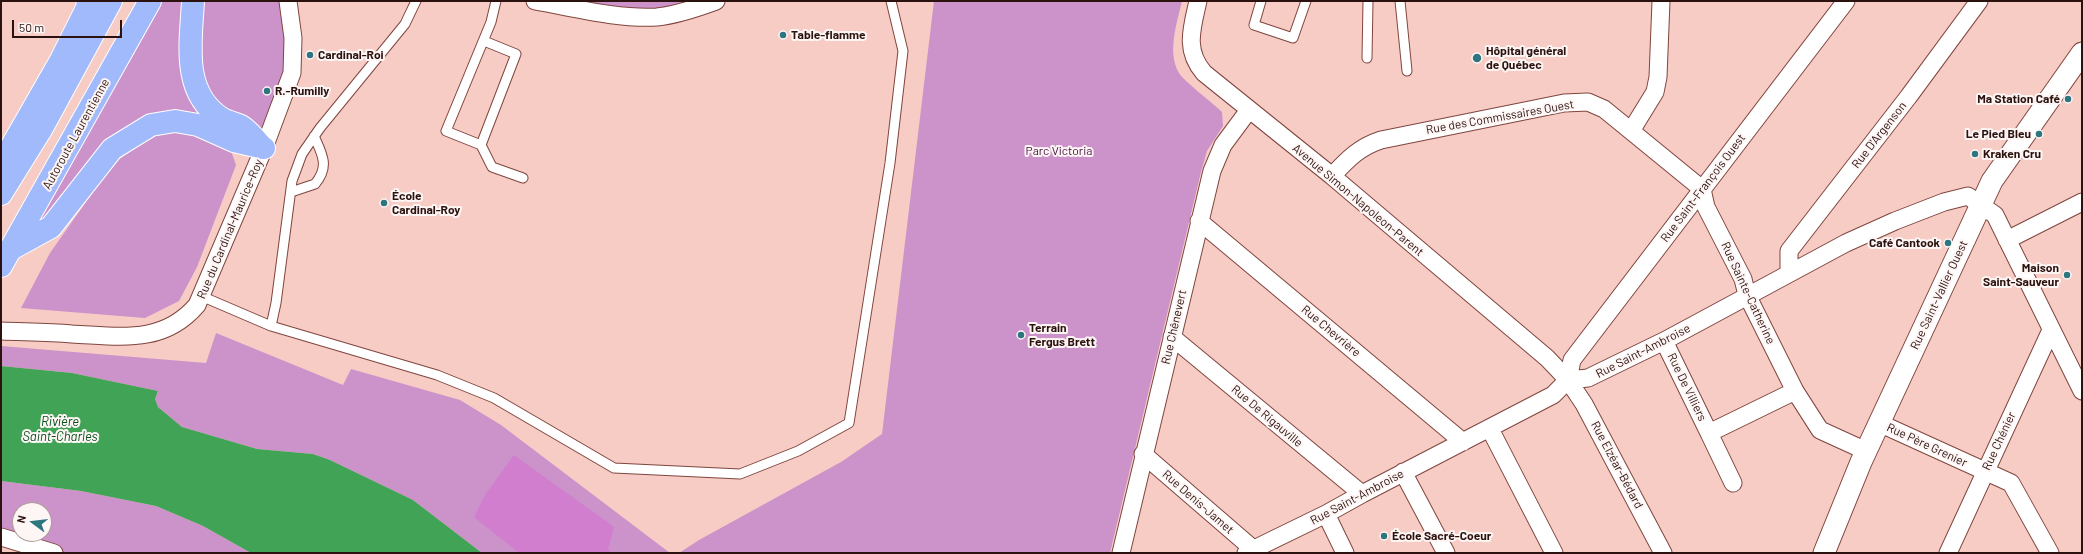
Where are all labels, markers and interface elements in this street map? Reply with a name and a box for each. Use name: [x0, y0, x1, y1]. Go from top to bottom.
scale bar: [14, 12, 124, 38]
text: 50 m: [19, 20, 44, 34]
place label: Table-flamme: [791, 28, 866, 42]
marker: Table-flamme: [778, 30, 788, 40]
place label: Hôpital général de Québec: [1486, 44, 1566, 72]
place label: Cardinal-Roi: [318, 48, 384, 62]
marker: Cardinal-Roi: [305, 50, 315, 60]
marker: Hôpital général de Québec: [1471, 52, 1483, 64]
street label: Autoroute Laurentienne: [40, 76, 112, 192]
place label: R.-Rumilly: [275, 84, 329, 98]
marker: R.-Rumilly: [262, 86, 272, 96]
place label: Ma Station Café: [1977, 92, 2060, 106]
marker: Ma Station Café: [2063, 94, 2073, 104]
street label: Rue des Commissaires Ouest: [1425, 97, 1575, 137]
street label: Rue D'Argenson: [1849, 99, 1909, 171]
place label: Le Pied Bleu: [1966, 127, 2031, 141]
marker: Le Pied Bleu: [2034, 129, 2044, 139]
street label: Rue Saint-François Ouest: [1658, 131, 1748, 245]
street label: Avenue Simon-Napoleon-Parent: [1289, 141, 1427, 259]
park label: Parc Victoria: [1026, 144, 1092, 158]
place label: Kraken Cru: [1983, 147, 2041, 161]
marker: Kraken Cru: [1970, 149, 1980, 159]
street label: Rue du Cardinal-Maurice-Roy: [194, 157, 266, 301]
place label: École Cardinal-Roy: [392, 189, 460, 217]
marker: École Cardinal-Roy: [379, 198, 389, 208]
place label: Café Cantook: [1869, 236, 1940, 250]
street label: Rue Saint-Vallier Ouest: [1907, 238, 1971, 352]
marker: Café Cantook: [1943, 238, 1953, 248]
street label: Rue Sainte-Catherine: [1718, 240, 1778, 346]
place label: Maison Saint-Sauveur: [1983, 261, 2059, 289]
marker: Maison Saint-Sauveur: [2062, 270, 2072, 280]
street label: Rue Chênevert: [1158, 288, 1190, 366]
street label: Rue Chevrière: [1299, 302, 1363, 360]
place label: Terrain Fergus Brett: [1029, 321, 1095, 349]
street label: Rue Saint-Ambroise: [1593, 321, 1693, 381]
marker: Terrain Fergus Brett: [1016, 330, 1026, 340]
street label: Rue De Villiers: [1664, 351, 1710, 423]
street label: Rue De Rigauville: [1228, 382, 1306, 450]
street label: Rue Chénier: [1979, 409, 2019, 473]
water label: Rivière Saint-Charles: [22, 414, 98, 445]
street label: Rue Elzéar-Bédard: [1588, 419, 1646, 511]
street label: Rue Père Grenier: [1884, 420, 1970, 470]
street label: Rue Saint-Ambroise: [1308, 466, 1406, 528]
street label: Rue Denis-Jamet: [1159, 467, 1237, 537]
north arrow: [12, 502, 52, 542]
text: N: [14, 514, 28, 524]
place label: École Sacré-Coeur: [1392, 529, 1491, 543]
marker: École Sacré-Coeur: [1379, 531, 1389, 541]

